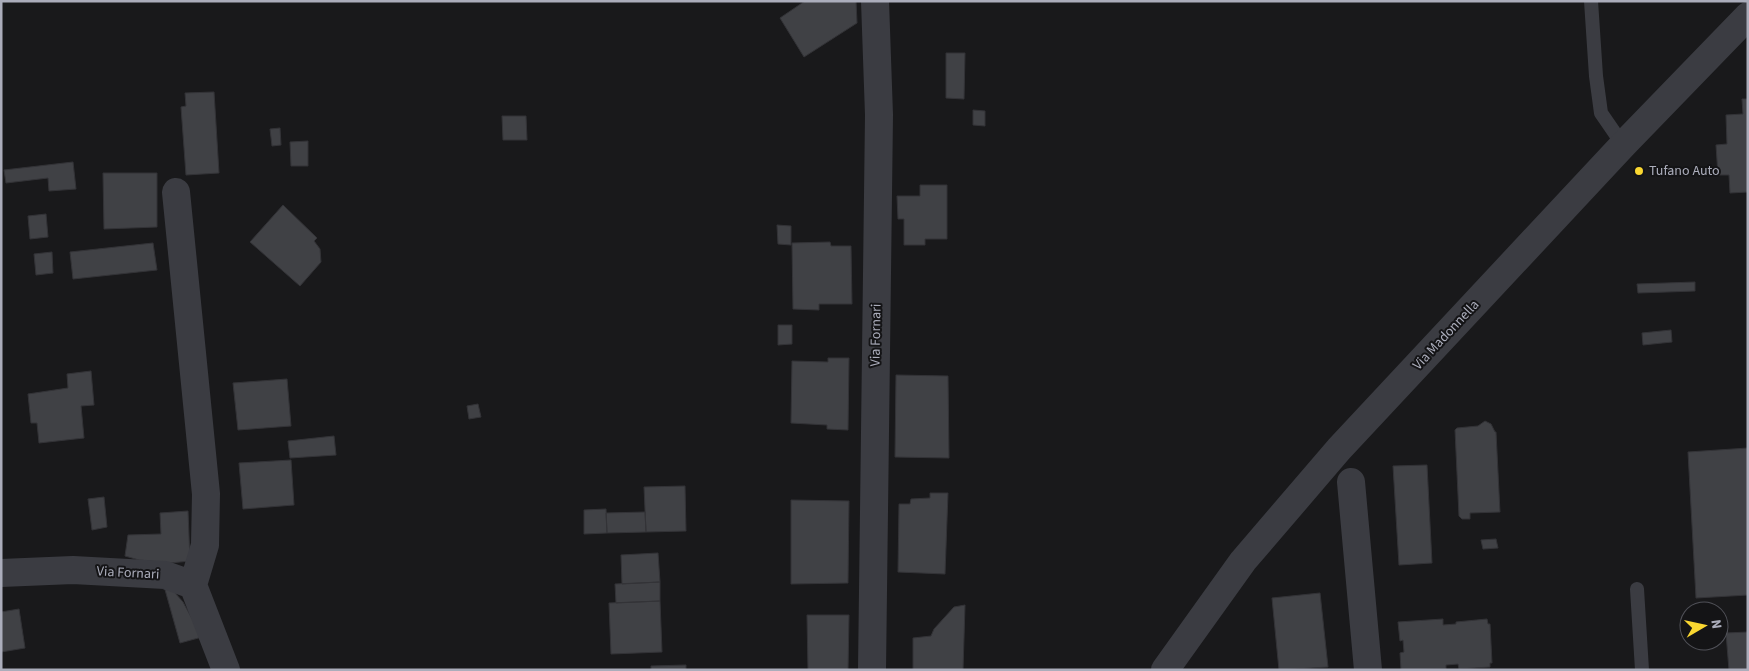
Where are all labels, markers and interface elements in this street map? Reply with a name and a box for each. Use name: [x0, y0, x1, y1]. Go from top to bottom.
place label: Tufano Auto: [1649, 161, 1720, 181]
marker: Tufano Auto: [1633, 165, 1645, 177]
street label: Via Madonnella: [1408, 295, 1484, 375]
street label: Via Fornari: [865, 303, 887, 367]
street label: Via Fornari: [96, 561, 160, 585]
north arrow: [1679, 601, 1729, 651]
text: N: [1705, 618, 1726, 630]

